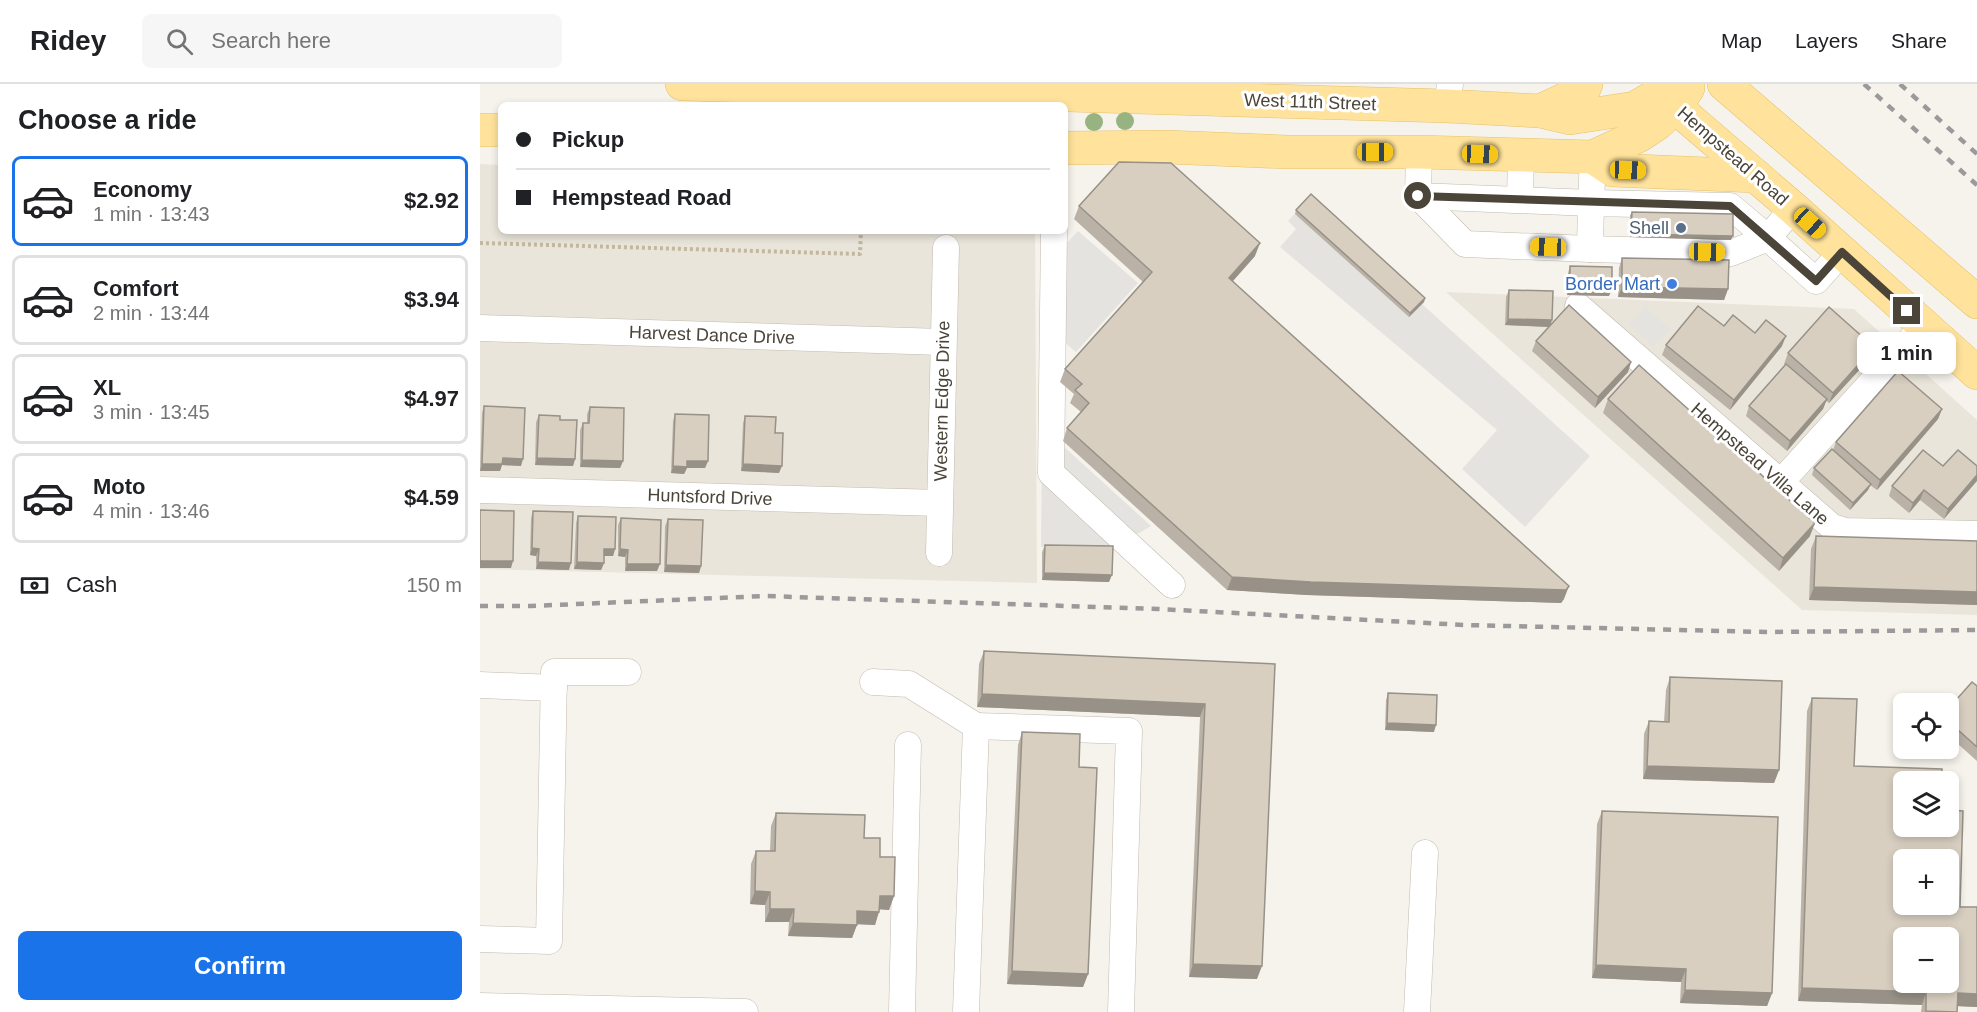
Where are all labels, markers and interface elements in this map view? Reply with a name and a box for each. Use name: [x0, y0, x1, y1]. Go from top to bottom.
search box: [142, 14, 562, 68]
text: Ridey: [30, 25, 106, 56]
icon: search: [163, 25, 196, 58]
text: Search here: [211, 28, 331, 53]
text: Map: [1721, 29, 1762, 52]
text: Layers: [1795, 29, 1858, 52]
text: Share: [1891, 29, 1947, 52]
street label: West 11th Street: [1243, 90, 1377, 114]
street label: Hempstead Road: [1674, 102, 1792, 210]
text: Choose a ride: [18, 105, 197, 135]
text: Pickup: [552, 127, 624, 152]
car: [1357, 143, 1393, 161]
car: [1462, 144, 1498, 164]
car: [1610, 160, 1646, 180]
icon: car: [21, 174, 75, 228]
text: Economy: [93, 177, 192, 202]
route start: [1404, 182, 1431, 209]
text: Hempstead Road: [552, 185, 732, 210]
text: $2.92: [404, 188, 459, 213]
text: 1 min · 13:43: [93, 203, 210, 225]
car: [1791, 204, 1829, 242]
place label: Shell: [1629, 218, 1669, 238]
marker: Shell: [1674, 221, 1688, 235]
car: [1530, 237, 1566, 257]
car: [1689, 243, 1725, 261]
icon: car: [21, 273, 75, 327]
place label: Border Mart: [1565, 274, 1660, 294]
text: Comfort: [93, 276, 179, 301]
marker: Border Mart: [1665, 277, 1679, 291]
text: $3.94: [404, 287, 459, 312]
route end: [1893, 297, 1920, 324]
text: 2 min · 13:44: [93, 302, 210, 324]
street label: Western Edge Drive: [931, 320, 953, 482]
street label: Harvest Dance Drive: [629, 322, 795, 348]
callout: 1 min: [1858, 332, 1956, 374]
text: 1 min: [1880, 342, 1933, 364]
icon: car: [21, 372, 75, 426]
text: XL: [93, 375, 121, 400]
text: $4.97: [404, 386, 459, 411]
street label: Hempstead Villa Lane: [1687, 399, 1833, 529]
text: 3 min · 13:45: [93, 401, 210, 423]
icon: car: [21, 471, 75, 525]
text: Moto: [93, 474, 146, 499]
text: $4.59: [404, 485, 459, 510]
street label: Huntsford Drive: [647, 485, 773, 509]
text: 4 min · 13:46: [93, 500, 210, 522]
icon: cash: [18, 569, 51, 602]
text: Cash: [66, 572, 117, 597]
text: 150 m: [406, 574, 462, 596]
map controls: [1893, 693, 1959, 993]
button: locate: [1893, 693, 1959, 759]
button: layers: [1893, 771, 1959, 837]
button: +: [1893, 849, 1959, 915]
button: −: [1893, 927, 1959, 993]
button: Confirm: [18, 931, 462, 1000]

